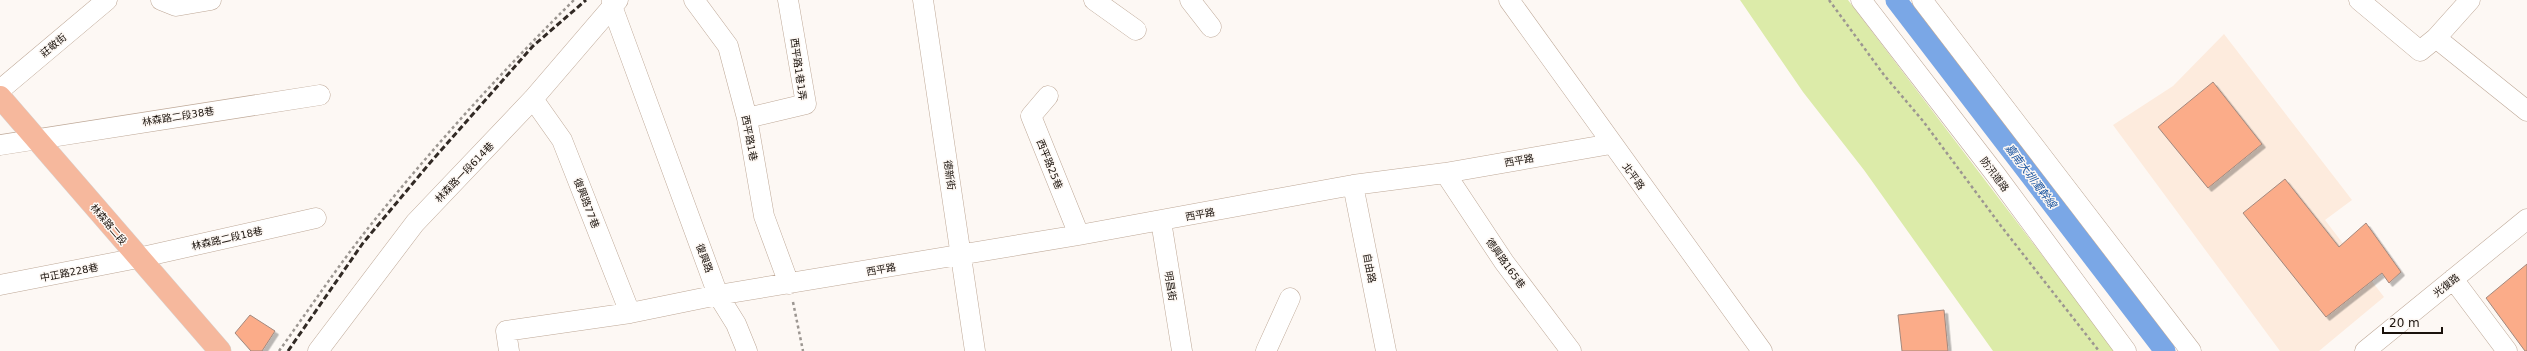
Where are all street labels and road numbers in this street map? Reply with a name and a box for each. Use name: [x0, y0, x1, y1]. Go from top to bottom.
street label: 莊敬街: [38, 32, 68, 59]
street label: 西平路1巷1弄: [789, 37, 808, 101]
street label: 林森路二段38巷: [141, 105, 215, 128]
street label: 西平路1巷: [740, 114, 759, 162]
street label: 西平路25巷: [1035, 138, 1065, 191]
street label: 林森路一段614巷: [433, 140, 496, 205]
street label: 西平路: [1503, 152, 1535, 169]
street label: 防汛道路: [1978, 155, 2011, 194]
street label: 德新街: [942, 159, 957, 191]
street label: 北平路: [1620, 161, 1647, 192]
street label: 復興路77巷: [572, 177, 601, 230]
street label: 林森路二段: [88, 202, 129, 247]
street label: 西平路: [1184, 206, 1216, 223]
street label: 林森路二段18巷: [190, 225, 264, 252]
street label: 德興路165巷: [1484, 236, 1527, 290]
street label: 復興路: [694, 242, 715, 274]
street label: 自由路: [1361, 252, 1378, 284]
street label: 中正路228巷: [39, 261, 99, 284]
street label: 西平路: [865, 261, 897, 278]
street label: 明昌街: [1163, 270, 1178, 302]
street label: 光復路: [2431, 272, 2461, 299]

